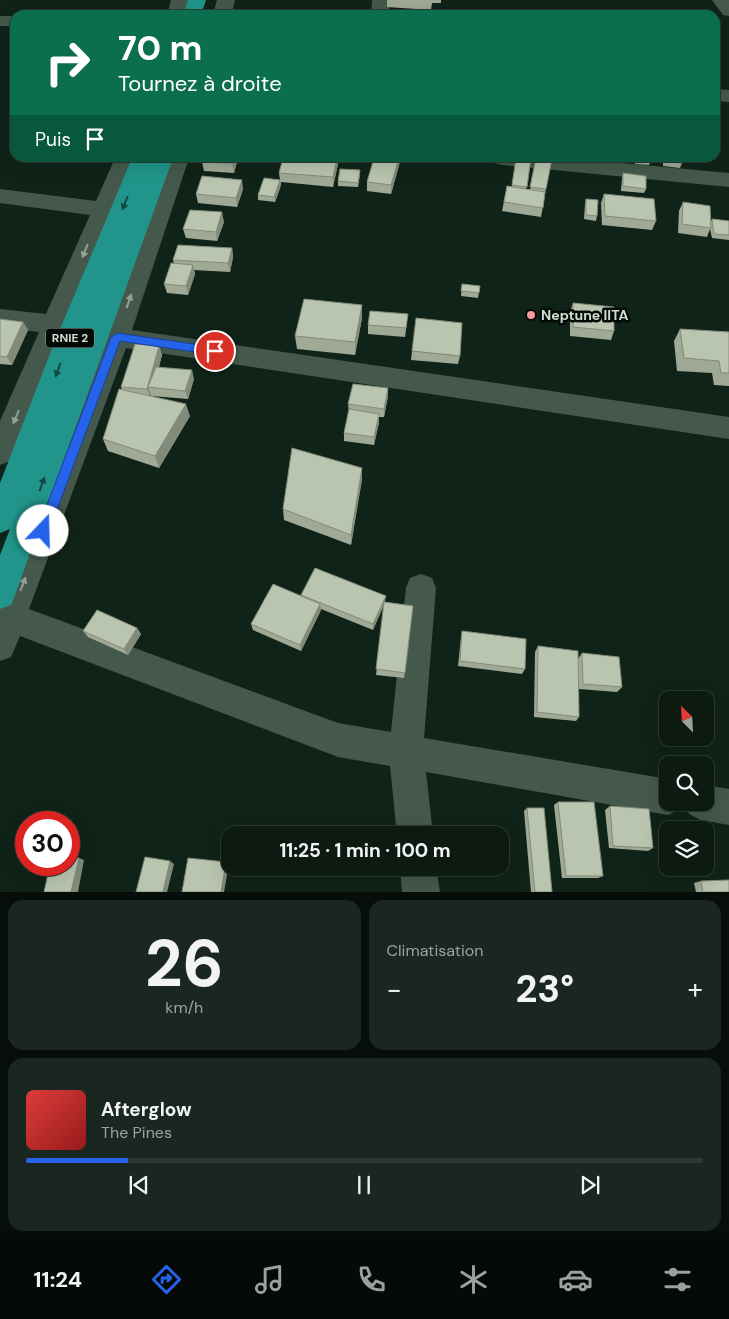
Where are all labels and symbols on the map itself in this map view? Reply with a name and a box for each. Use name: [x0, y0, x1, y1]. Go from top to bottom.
one-way arrow: [120, 196, 128, 210]
one-way arrow: [81, 243, 88, 258]
one-way arrow: [126, 293, 133, 308]
place label: Neptune IITA: [541, 306, 629, 324]
marker: Neptune IITA: [525, 309, 537, 321]
road number: RNIE 2: [46, 328, 94, 348]
pin: [194, 330, 236, 372]
one-way arrow: [54, 363, 62, 378]
one-way arrow: [11, 410, 19, 424]
one-way arrow: [38, 476, 46, 491]
position arrow: [16, 504, 68, 556]
one-way arrow: [19, 576, 27, 591]
north arrow: [659, 691, 714, 746]
speed limit sign: 30: [15, 811, 80, 876]

